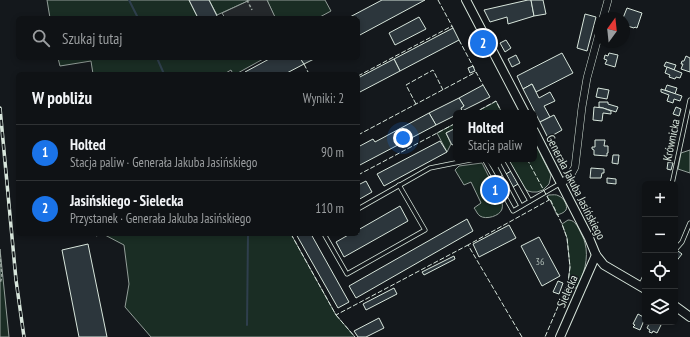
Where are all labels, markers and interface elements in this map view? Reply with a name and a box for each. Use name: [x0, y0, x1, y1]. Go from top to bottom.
north arrow: [594, 12, 630, 48]
search box: [16, 16, 360, 60]
icon: search: [30, 27, 52, 49]
pin: 2: [470, 28, 496, 58]
text: Szukaj tutaj: [62, 29, 123, 48]
text: W pobliżu: [32, 87, 92, 109]
text: Wyniki: 2: [303, 90, 344, 107]
popup: [453, 110, 537, 162]
street label: Krównicka: [659, 117, 683, 162]
text: Holted: [468, 118, 504, 137]
your location: [393, 128, 413, 148]
street label: Generała Jakuba Jasińskiego: [543, 132, 609, 242]
text: Holted: [70, 135, 106, 154]
text: Stacja paliw: [468, 137, 522, 154]
text: 1: [42, 144, 48, 161]
text: 90 m: [321, 144, 344, 161]
text: Stacja paliw · Generała Jakuba Jasińskiego: [70, 154, 257, 171]
pin: 1: [482, 175, 508, 205]
map controls: [642, 181, 678, 325]
button: +: [642, 181, 678, 217]
text: Jasińskiego - Sielecka: [70, 191, 184, 210]
text: 2: [42, 200, 48, 217]
text: 110 m: [315, 200, 344, 217]
text: Przystanek · Generała Jakuba Jasińskiego: [70, 210, 251, 227]
button: −: [642, 217, 678, 253]
button: locate: [642, 253, 678, 289]
house number: 36: [536, 255, 545, 268]
street label: Sielecka: [553, 272, 581, 310]
button: layers: [642, 289, 678, 325]

